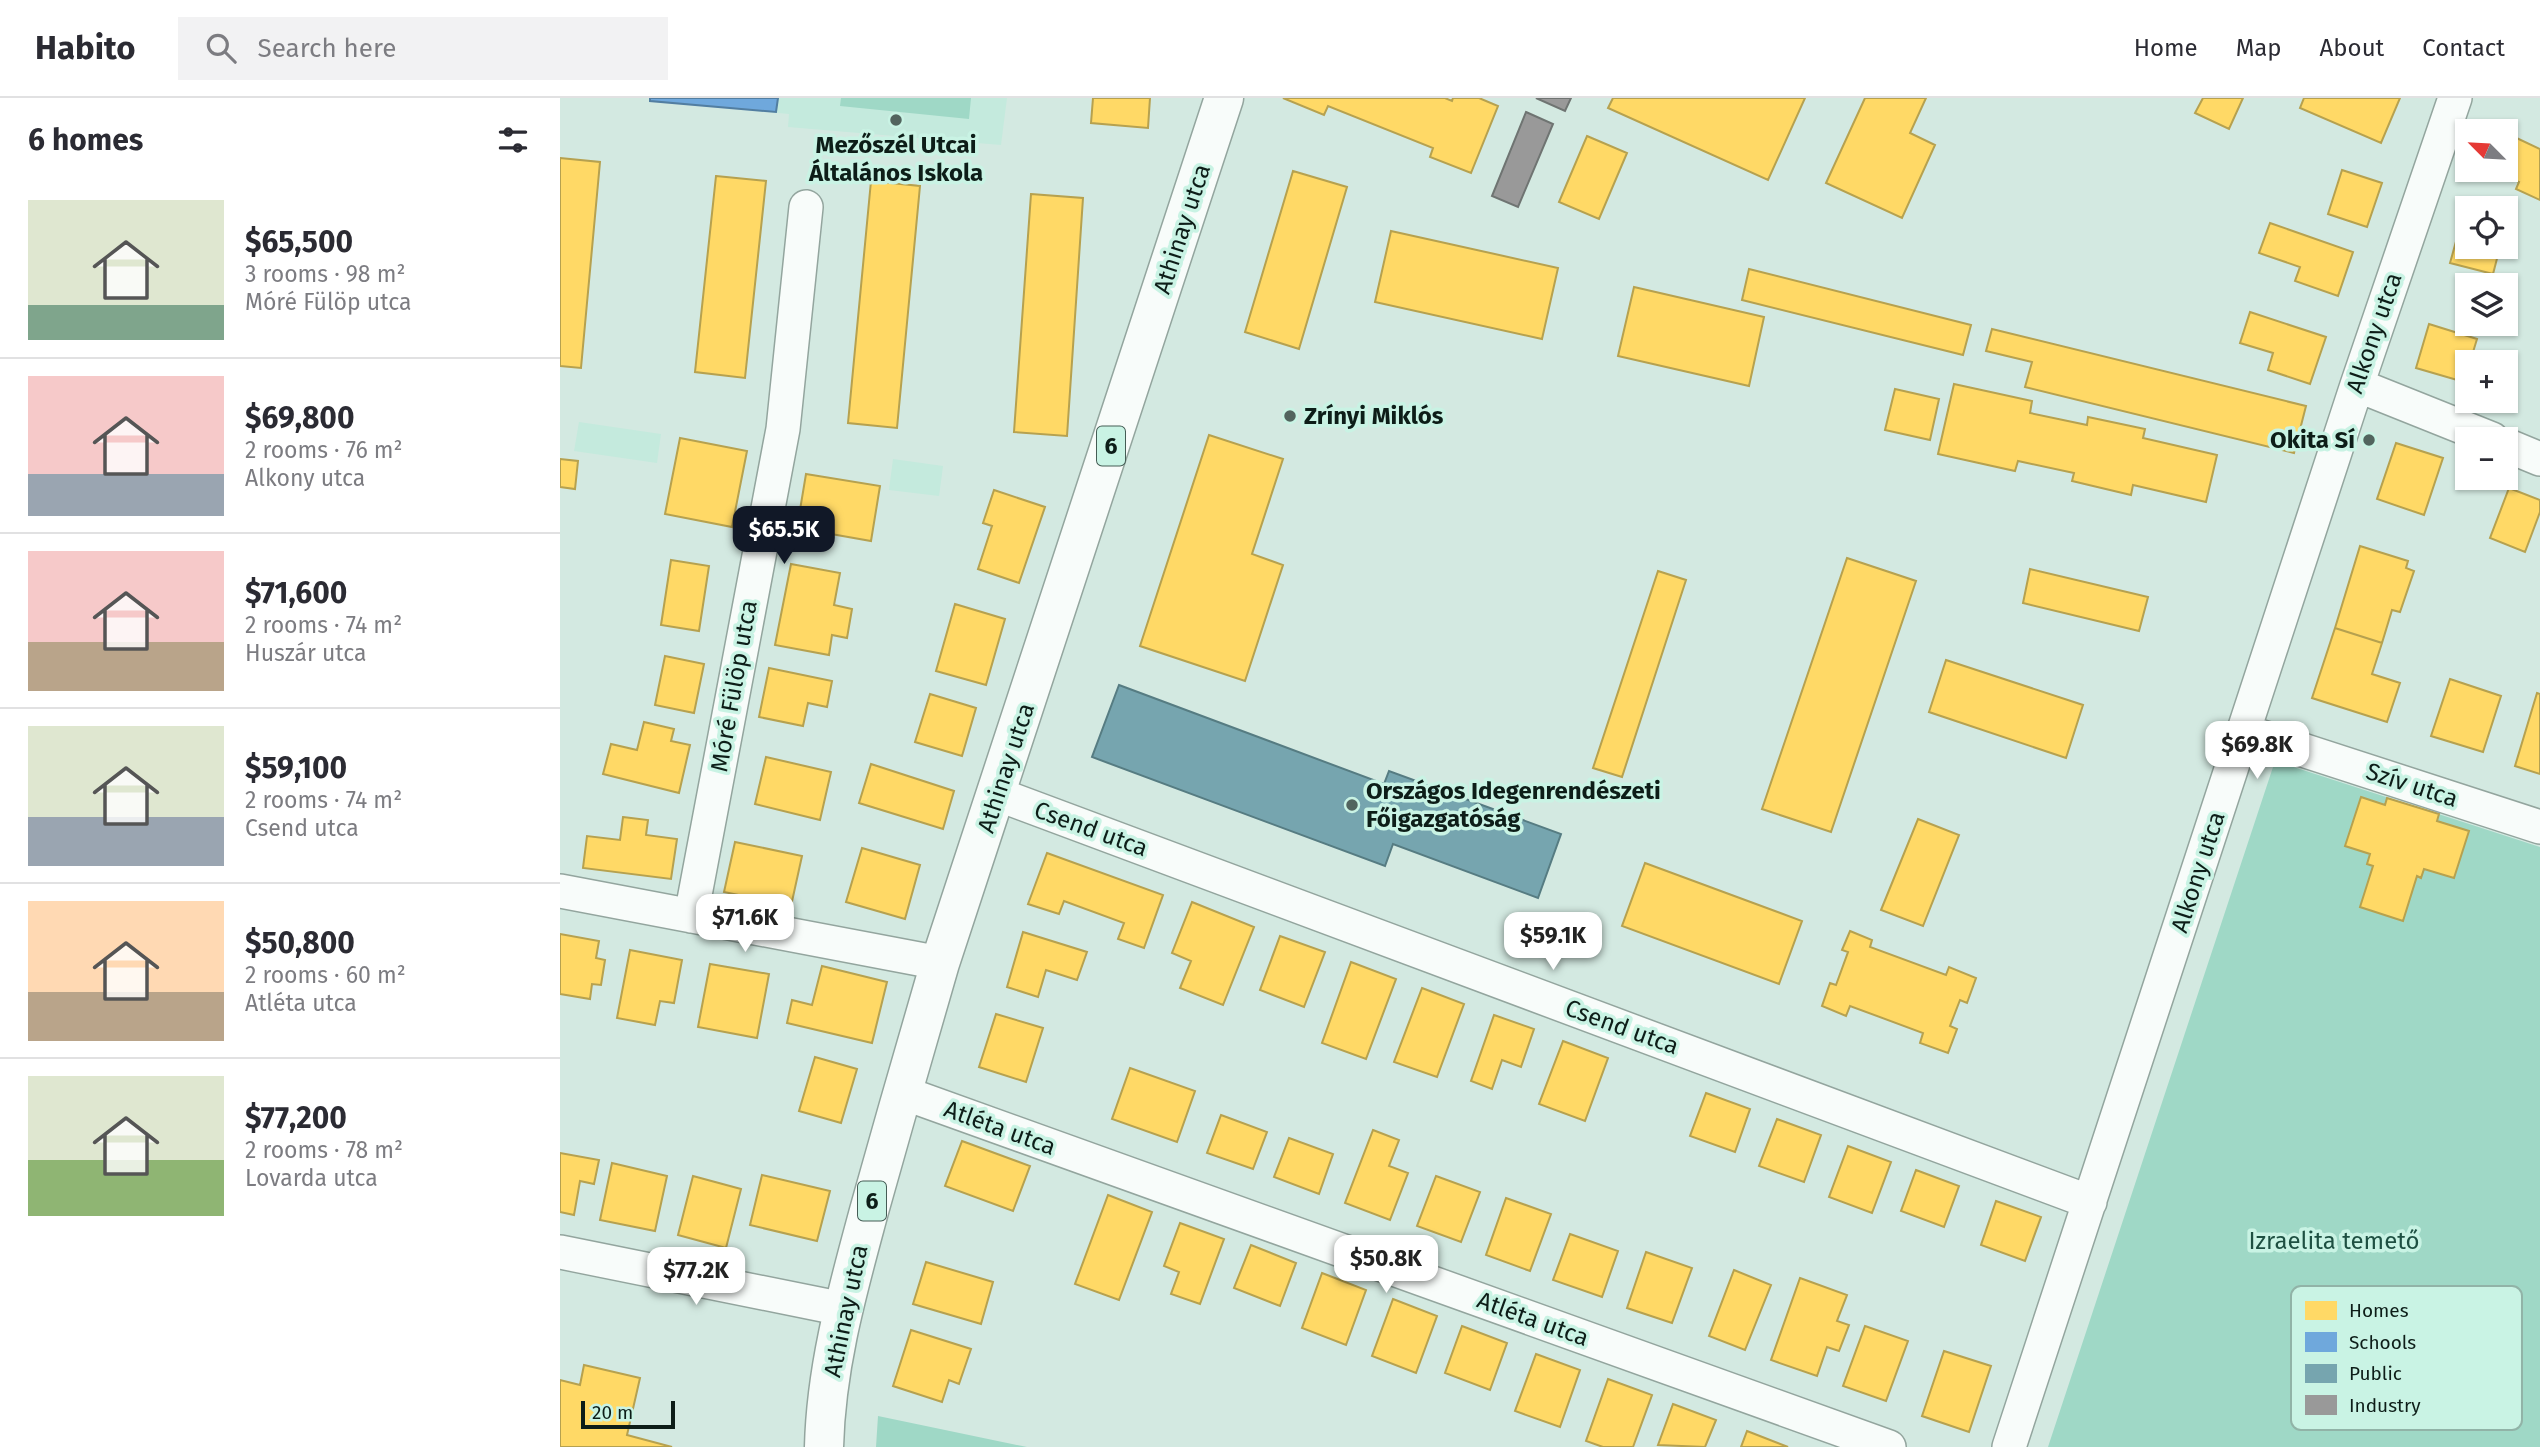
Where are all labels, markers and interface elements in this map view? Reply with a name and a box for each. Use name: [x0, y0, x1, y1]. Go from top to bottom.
search box: [178, 17, 668, 80]
text: Habito: [35, 28, 136, 68]
icon: search: [202, 29, 240, 67]
text: Search here: [258, 33, 396, 64]
text: Home: [2134, 34, 2198, 62]
text: Map: [2236, 34, 2282, 62]
text: About: [2320, 34, 2384, 62]
text: Contact: [2422, 34, 2505, 62]
marker: Mezőszél Utcai Általános Iskola: [888, 112, 904, 128]
north arrow: [2455, 119, 2518, 182]
map controls: [2455, 119, 2518, 490]
icon: filters: [494, 121, 532, 159]
text: 6 homes: [28, 122, 143, 158]
place label: Mezőszél Utcai Általános Iskola: [808, 131, 983, 187]
street label: Athinay utca: [1148, 161, 1216, 297]
button: locate: [2455, 196, 2518, 259]
text: $65,500: [245, 224, 353, 260]
icon: home: [84, 228, 168, 312]
text: 3 rooms · 98 m²: [245, 260, 405, 288]
street label: Alkony utca: [2340, 269, 2408, 397]
button: layers: [2455, 273, 2518, 336]
text: Móré Fülöp utca: [245, 288, 411, 316]
button: +: [2455, 350, 2518, 413]
text: $69,800: [245, 400, 354, 436]
place label: Zrínyi Miklós: [1304, 402, 1444, 430]
icon: home: [84, 404, 168, 488]
marker: Zrínyi Miklós: [1282, 408, 1298, 424]
road number: 6: [1097, 426, 1125, 466]
place label: Okita Sí: [2270, 426, 2355, 454]
button: −: [2455, 427, 2518, 490]
marker: Okita Sí: [2361, 432, 2377, 448]
text: 2 rooms · 76 m²: [245, 436, 403, 464]
text: Alkony utca: [245, 464, 365, 492]
pin: $65.5K: [727, 506, 841, 566]
text: $65.5K: [749, 515, 819, 543]
text: $71,600: [245, 575, 347, 611]
icon: home: [84, 579, 168, 663]
street label: Móré Fülöp utca: [705, 598, 763, 774]
text: 2 rooms · 74 m²: [245, 611, 402, 639]
text: Huszár utca: [245, 639, 367, 667]
street label: Athinay utca: [972, 700, 1040, 836]
pin: $69.8K: [2200, 722, 2314, 781]
text: $69.8K: [2221, 730, 2293, 758]
text: $59,100: [245, 750, 347, 786]
icon: home: [84, 754, 168, 838]
street label: Szív utca: [2363, 757, 2461, 813]
place label: Országos Idegenrendészeti Főigazgatóság: [1366, 777, 1661, 833]
text: 2 rooms · 74 m²: [245, 786, 402, 814]
street label: Csend utca: [1030, 796, 1152, 862]
marker: Országos Idegenrendészeti Főigazgatóság: [1344, 797, 1360, 813]
street label: Alkony utca: [2165, 808, 2231, 936]
text: Csend utca: [245, 814, 359, 842]
pin: $71.6K: [688, 894, 802, 954]
text: $71.6K: [712, 903, 778, 931]
pin: $59.1K: [1496, 912, 1610, 972]
text: $59.1K: [1520, 921, 1586, 949]
text: $50,800: [245, 925, 355, 961]
icon: home: [84, 929, 168, 1013]
text: 2 rooms · 60 m²: [245, 961, 406, 989]
text: Atléta utca: [245, 989, 357, 1017]
street label: Csend utca: [1561, 994, 1683, 1060]
street label: Atléta utca: [940, 1095, 1060, 1161]
text: $77,200: [245, 1100, 347, 1136]
icon: home: [84, 1104, 168, 1188]
text: 2 rooms · 78 m²: [245, 1136, 403, 1164]
text: Lovarda utca: [245, 1164, 378, 1192]
road number: 6: [858, 1182, 886, 1220]
park label: Izraelita temető: [2248, 1227, 2420, 1255]
pin: $50.8K: [1329, 1236, 1443, 1295]
street label: Athinay utca: [818, 1242, 874, 1380]
text: $50.8K: [1350, 1244, 1422, 1272]
pin: $77.2K: [639, 1248, 753, 1307]
text: $77.2K: [663, 1256, 729, 1284]
street label: Atléta utca: [1473, 1286, 1593, 1352]
legend: [2291, 1286, 2522, 1430]
text: Homes: [2349, 1299, 2409, 1322]
text: Schools: [2349, 1331, 2416, 1354]
text: Public: [2349, 1362, 2402, 1385]
text: Industry: [2349, 1394, 2421, 1417]
scale bar: [581, 1398, 676, 1430]
text: 20 m: [592, 1401, 633, 1424]

